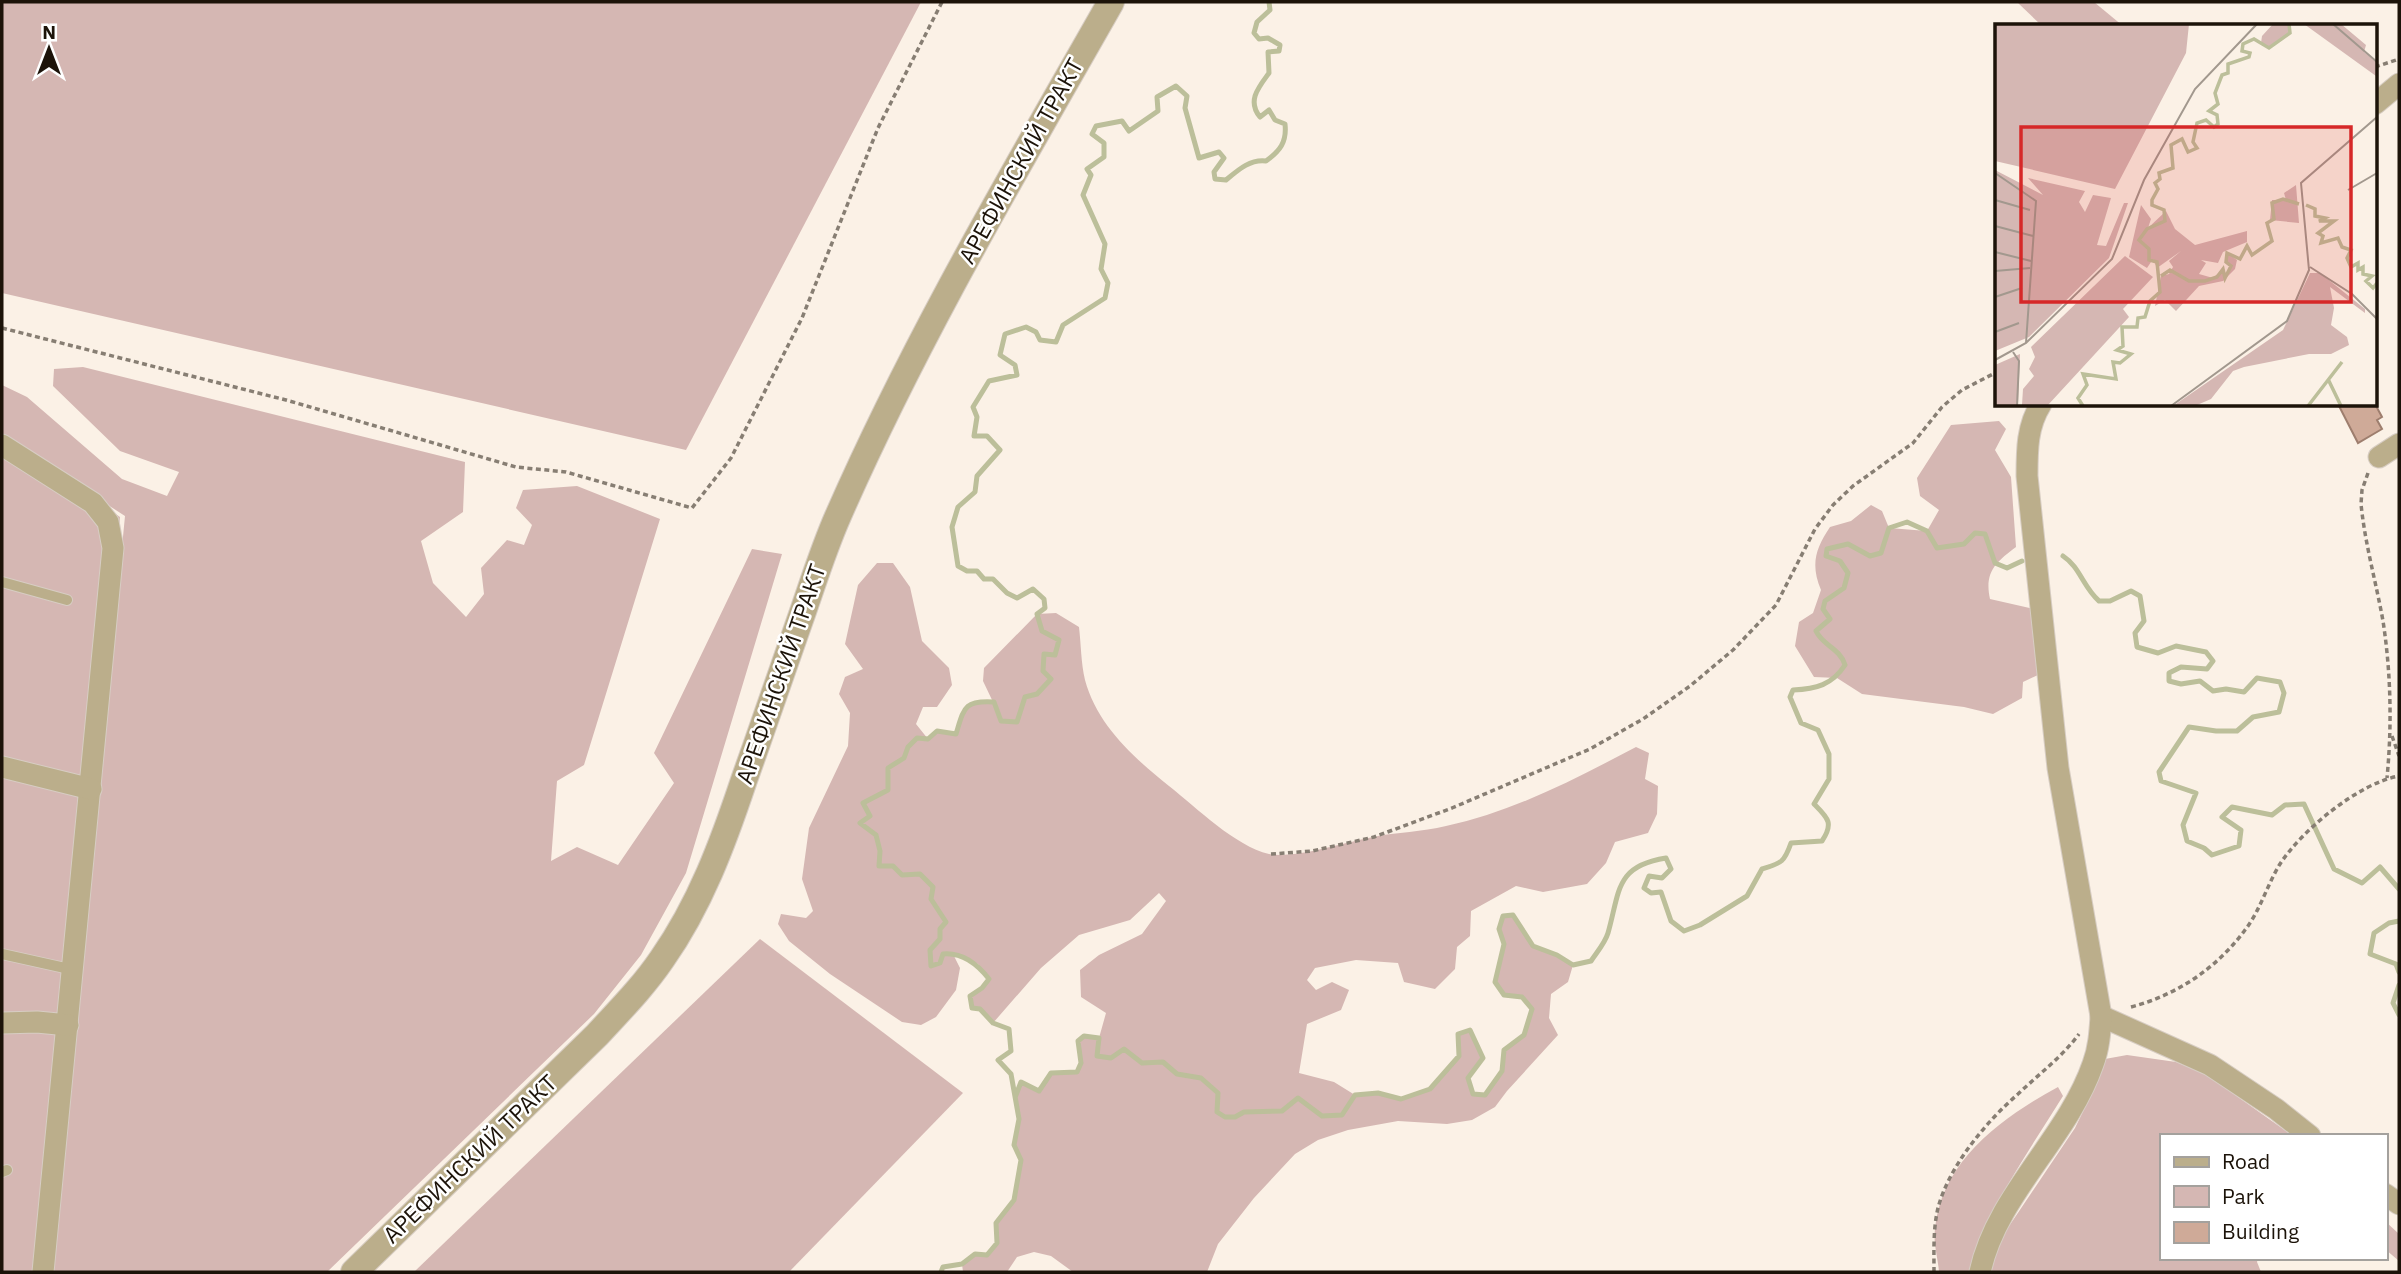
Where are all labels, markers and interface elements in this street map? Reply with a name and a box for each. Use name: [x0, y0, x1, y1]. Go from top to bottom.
north arrow: [14, 14, 84, 84]
text: N: [42, 20, 56, 44]
inset map: [1995, 24, 2376, 406]
street label: АРЕФИНСКИЙ ТРАКТ: [951, 52, 1089, 269]
street label: АРЕФИНСКИЙ ТРАКТ: [728, 560, 832, 788]
street label: АРЕФИНСКИЙ ТРАКТ: [376, 1067, 563, 1249]
legend: [2160, 1134, 2387, 1260]
text: Road: [2222, 1147, 2270, 1175]
text: Park: [2222, 1182, 2265, 1210]
text: Building: [2222, 1217, 2299, 1245]

